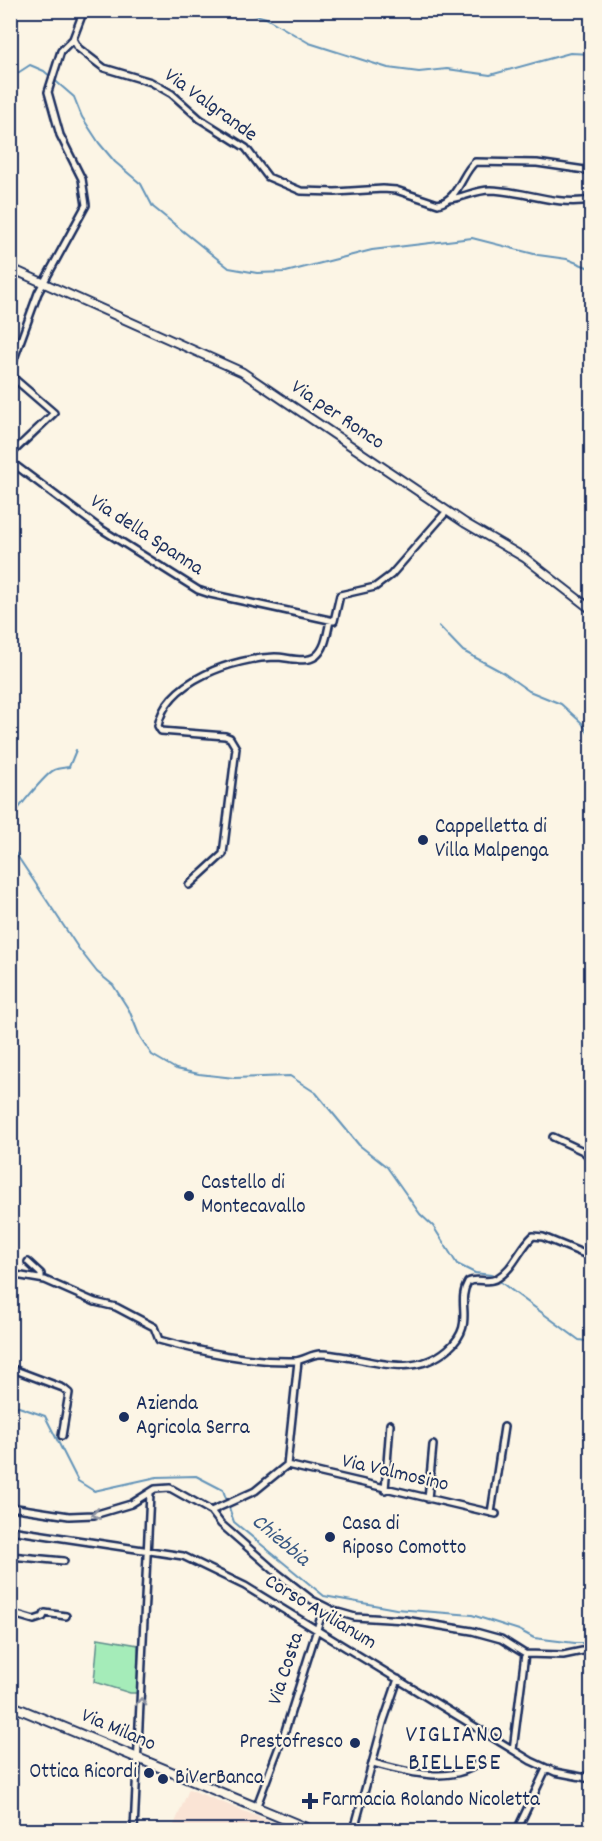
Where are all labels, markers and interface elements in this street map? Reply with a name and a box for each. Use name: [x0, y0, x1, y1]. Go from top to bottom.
street label: Via Valgrande: [157, 62, 263, 150]
street label: Via per Ronco: [284, 374, 390, 458]
street label: Via della Spanna: [83, 488, 210, 585]
place label: Cappelletta di Villa Malpenga: [435, 813, 550, 867]
marker: Cappelletta di Villa Malpenga: [416, 833, 430, 847]
place label: Castello di Montecavallo: [201, 1169, 306, 1223]
marker: Castello di Montecavallo: [182, 1189, 196, 1203]
place label: Azienda Agricola Serra: [136, 1390, 251, 1444]
marker: Azienda Agricola Serra: [117, 1410, 131, 1424]
street label: Via Valmosino: [338, 1447, 452, 1501]
one-way arrow: [91, 1507, 101, 1519]
water label: Chiebbia: [244, 1507, 317, 1576]
place label: Casa di Riposo Comotto: [342, 1510, 466, 1564]
marker: Casa di Riposo Comotto: [323, 1530, 337, 1544]
street label: Corso Avilianum: [258, 1568, 382, 1658]
street label: Via Costa: [261, 1628, 313, 1709]
one-way arrow: [135, 1697, 147, 1706]
street label: Via Milano: [76, 1702, 160, 1760]
district label: VIGLIANO BIELLESE: [405, 1719, 505, 1781]
place label: Prestofresco: [239, 1728, 343, 1758]
marker: Prestofresco: [348, 1736, 362, 1750]
place label: Ottica Ricordi: [29, 1758, 137, 1788]
place label: BiVerBanca: [175, 1764, 265, 1794]
marker: Ottica Ricordi: [142, 1766, 156, 1780]
marker: BiVerBanca: [156, 1772, 170, 1786]
place label: Farmacia Rolando Nicoletta: [322, 1786, 541, 1816]
marker: Farmacia Rolando Nicoletta: [303, 1794, 317, 1808]

